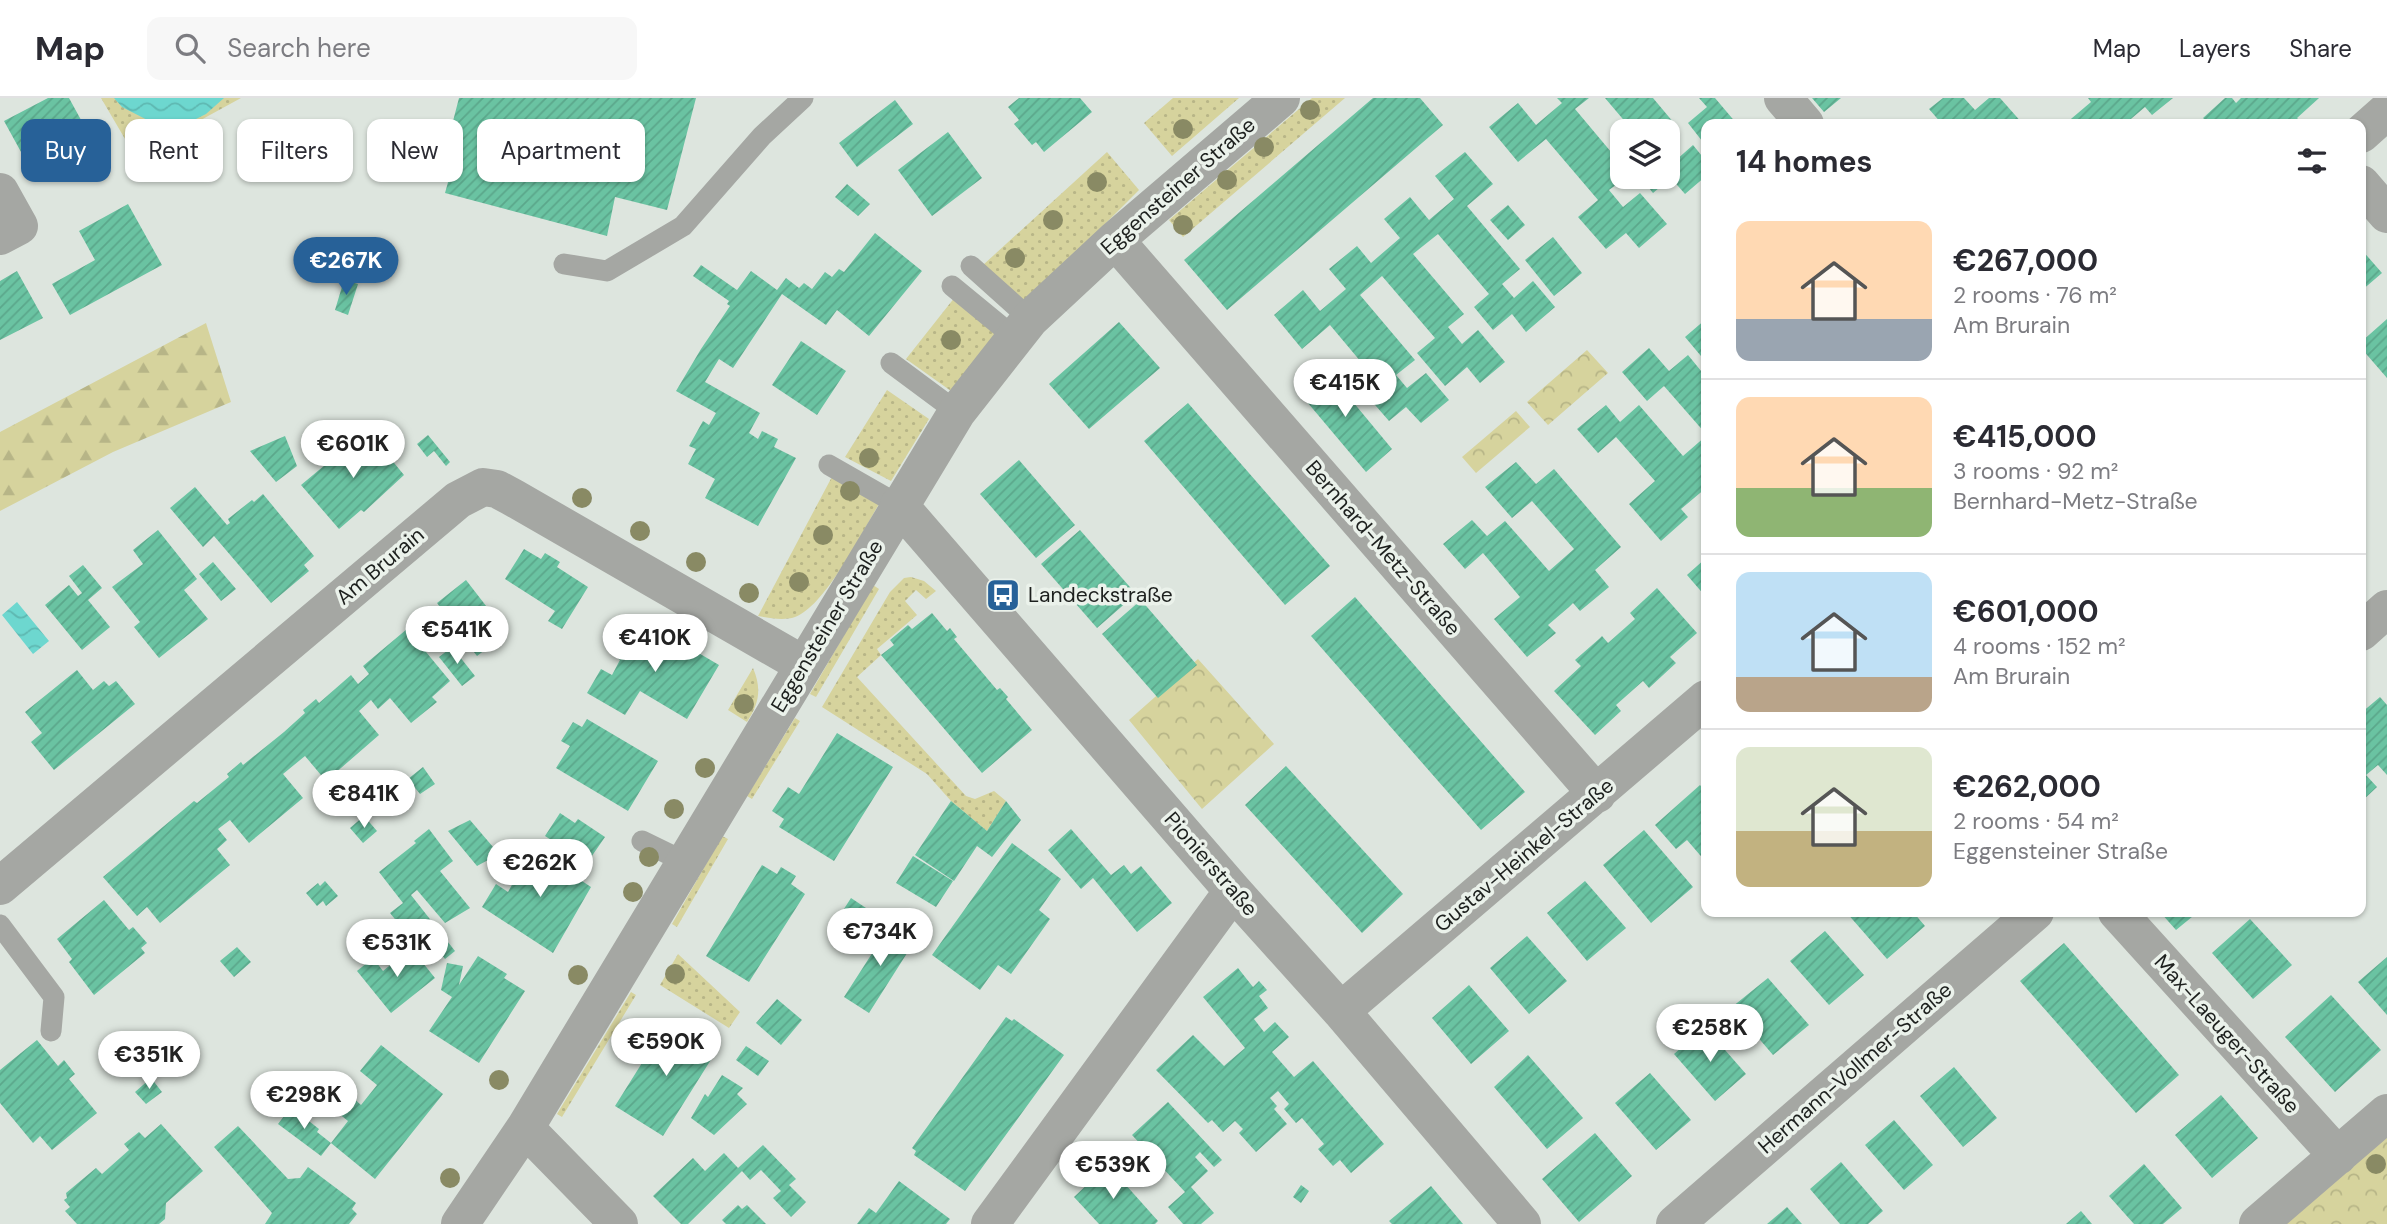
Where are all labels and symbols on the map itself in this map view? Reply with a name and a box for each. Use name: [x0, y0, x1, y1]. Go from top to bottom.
street label: Eggensteiner Straße: [1095, 111, 1261, 261]
pin: €267K: [297, 238, 395, 297]
pin: €415K: [1296, 360, 1394, 419]
pin: €601K: [304, 420, 402, 480]
street label: Bernhard-Metz-Straße: [1299, 455, 1467, 642]
street label: Am Brurain: [330, 521, 430, 611]
street label: Eggensteiner Straße: [764, 535, 890, 717]
bus stop icon: Landeckstraße: [984, 576, 1022, 614]
place label: Landeckstraße: [1028, 581, 1173, 609]
pin: €541K: [408, 606, 506, 666]
pin: €410K: [606, 614, 704, 674]
pin: €841K: [315, 770, 413, 830]
street label: Gustav-Heinkel-Straße: [1428, 772, 1620, 938]
street label: Pionierstraße: [1158, 806, 1264, 922]
pin: €262K: [491, 840, 589, 899]
pin: €734K: [831, 908, 929, 968]
pin: €531K: [348, 920, 446, 979]
street label: Max-Laeuger-Straße: [2148, 949, 2306, 1120]
street label: Hermann-Vollmer-Straße: [1752, 976, 1958, 1160]
pin: €258K: [1661, 1004, 1759, 1064]
pin: €590K: [617, 1018, 715, 1078]
pin: €351K: [100, 1032, 198, 1091]
pin: €298K: [255, 1072, 353, 1131]
pin: €539K: [1064, 1142, 1162, 1201]

